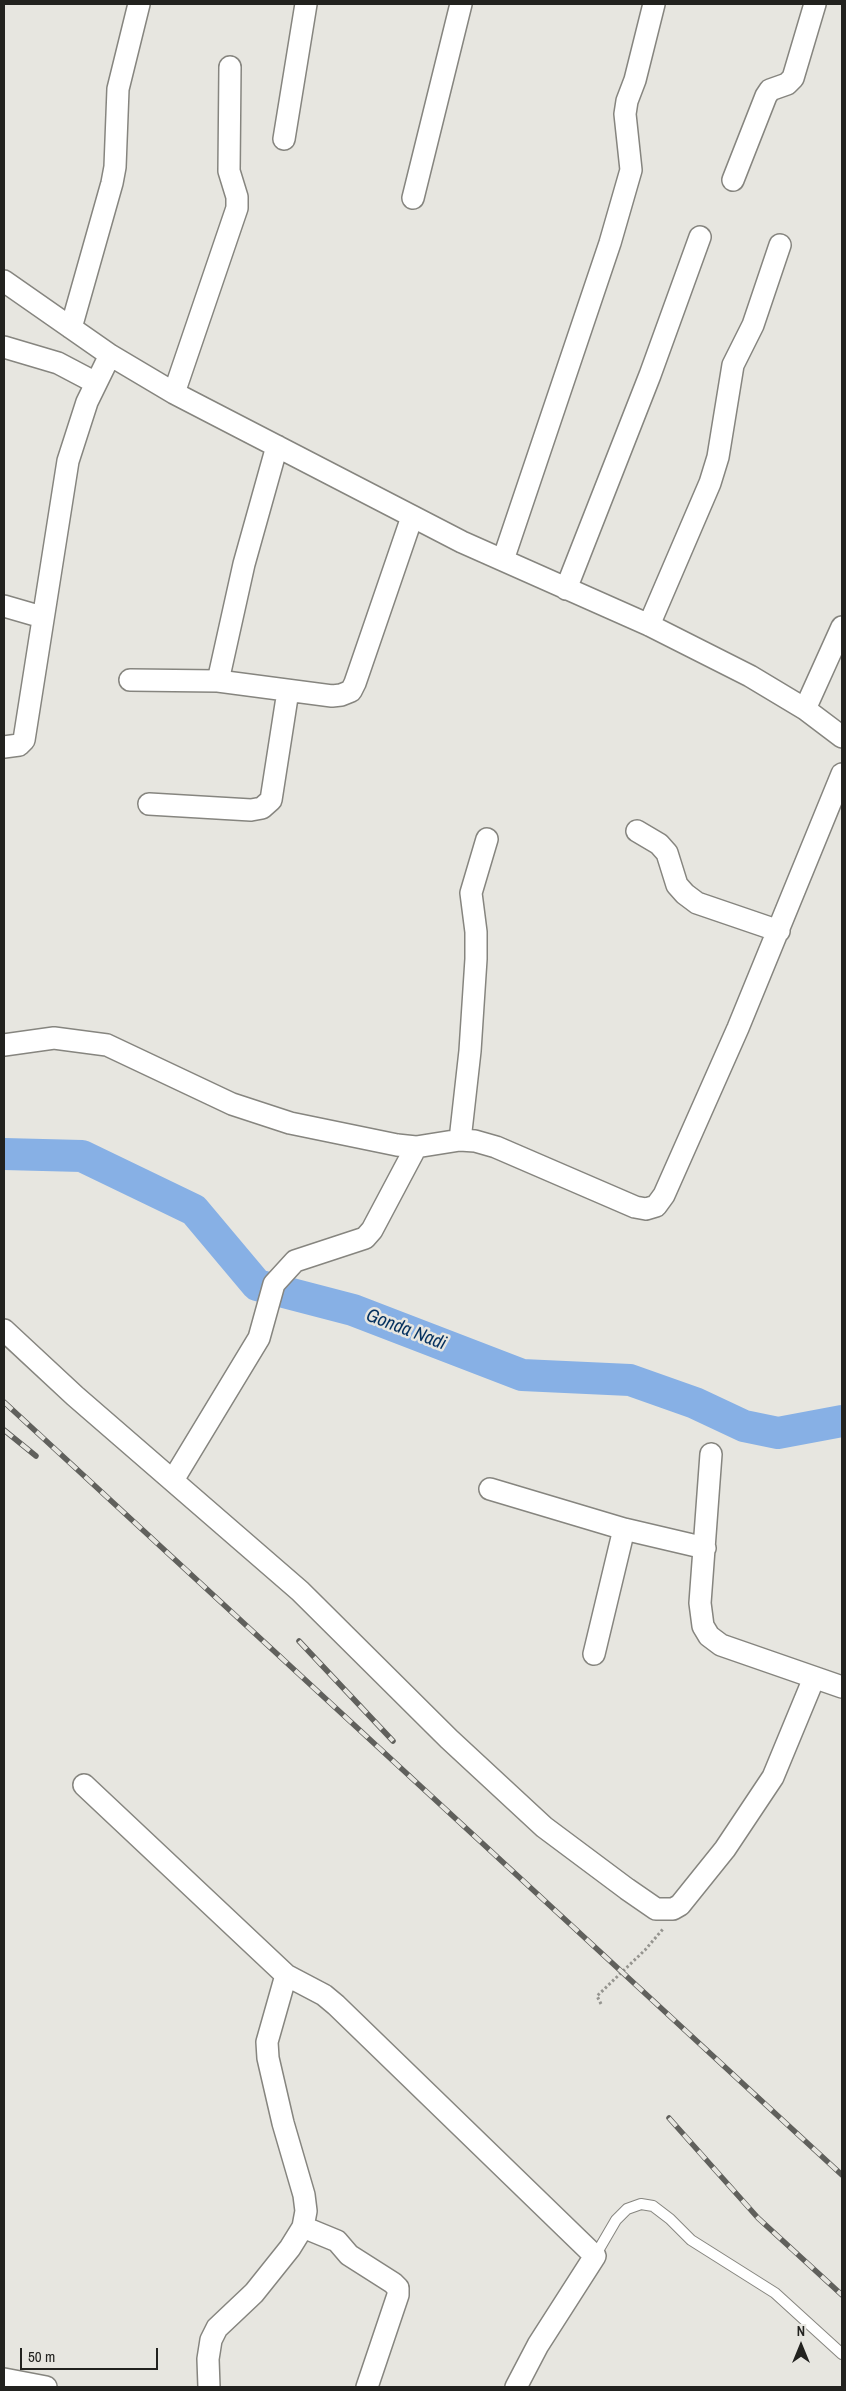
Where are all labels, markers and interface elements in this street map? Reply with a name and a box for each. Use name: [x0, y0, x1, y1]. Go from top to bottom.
water label: Gonda Nadi: [363, 1304, 449, 1356]
north arrow: [776, 2321, 826, 2371]
text: N: [797, 2322, 805, 2340]
scale bar: [22, 2338, 160, 2370]
text: 50 m: [28, 2346, 55, 2367]

